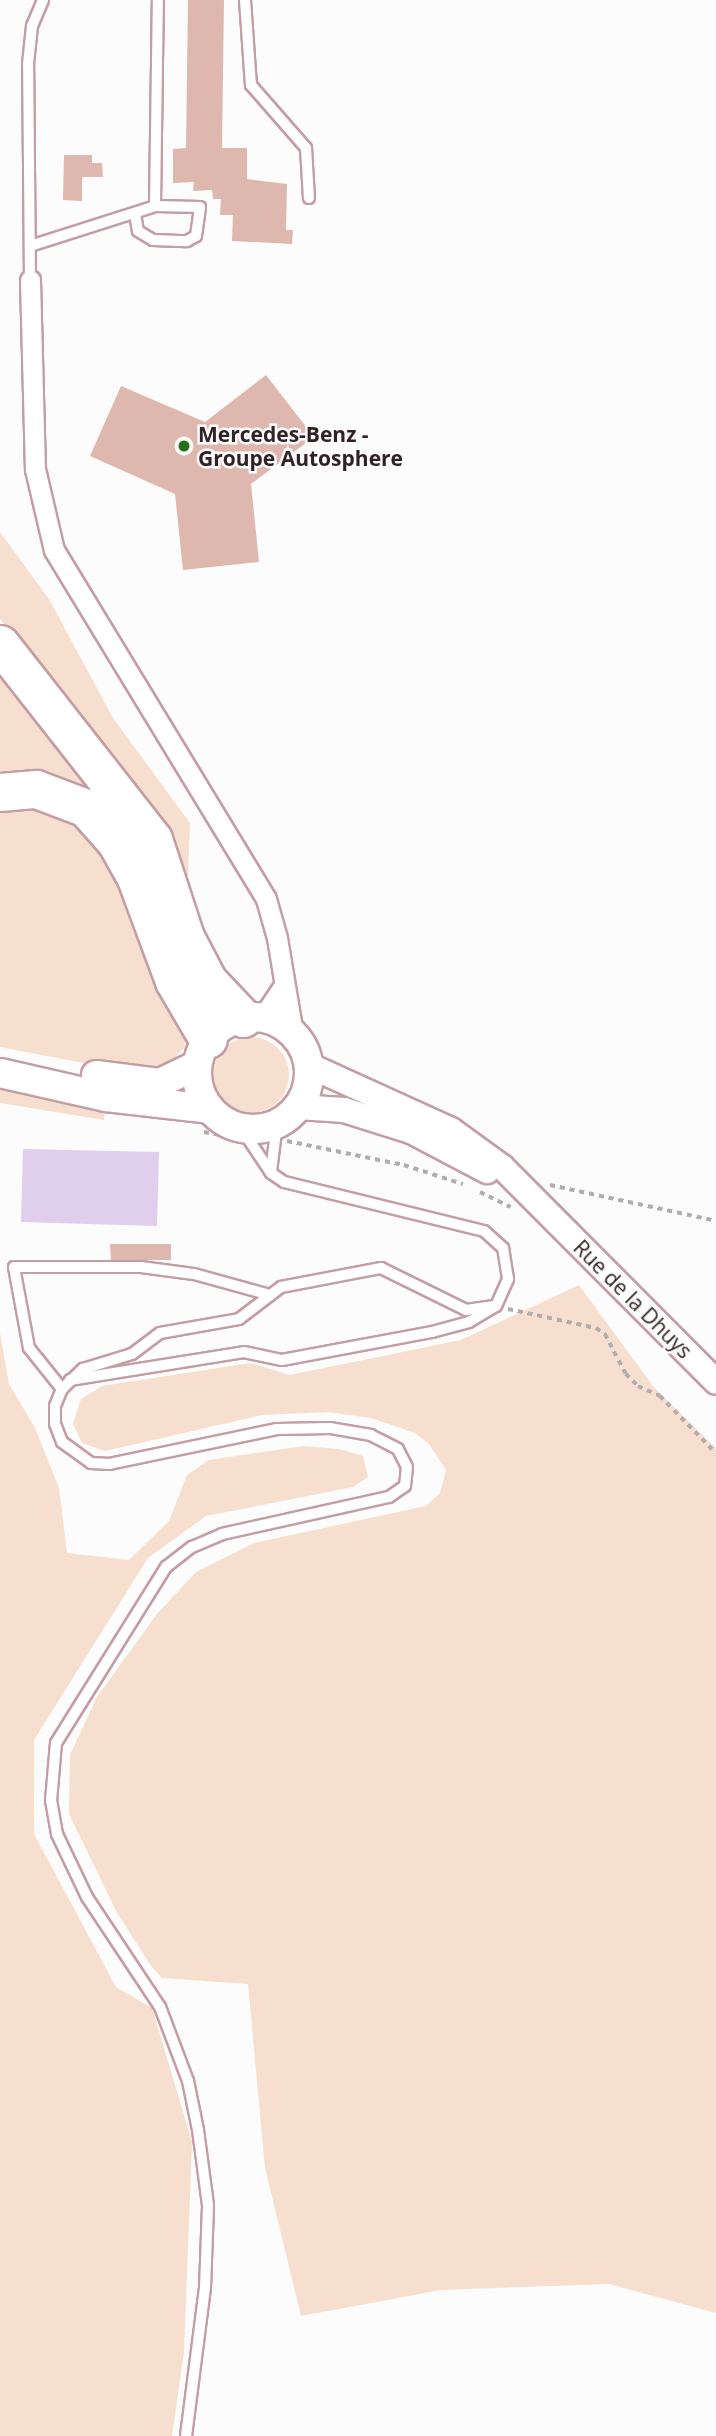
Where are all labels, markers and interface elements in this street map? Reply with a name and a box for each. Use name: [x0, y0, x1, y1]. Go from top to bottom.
place label: Mercedes-Benz - Groupe Autosphere: [198, 421, 403, 471]
marker: Mercedes-Benz - Groupe Autosphere: [176, 438, 192, 454]
street label: Rue de la Dhuys: [569, 1235, 697, 1363]

